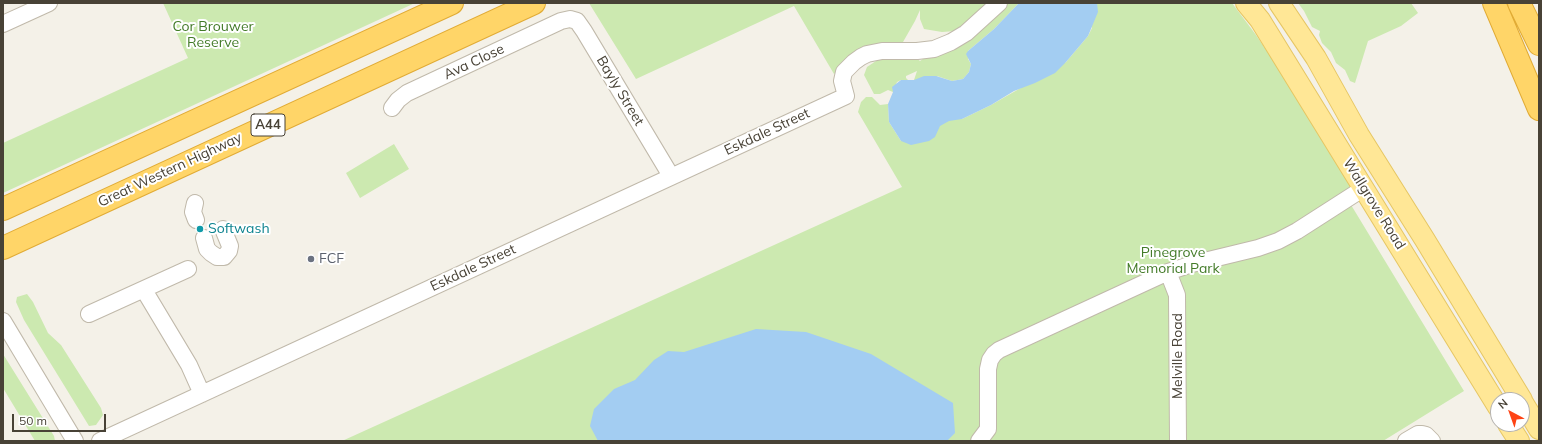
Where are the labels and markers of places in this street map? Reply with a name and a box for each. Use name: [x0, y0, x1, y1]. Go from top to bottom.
place label: Softwash: [208, 221, 270, 237]
marker: Softwash: [195, 224, 205, 234]
place label: FCF: [319, 251, 344, 267]
marker: FCF: [306, 254, 316, 264]

